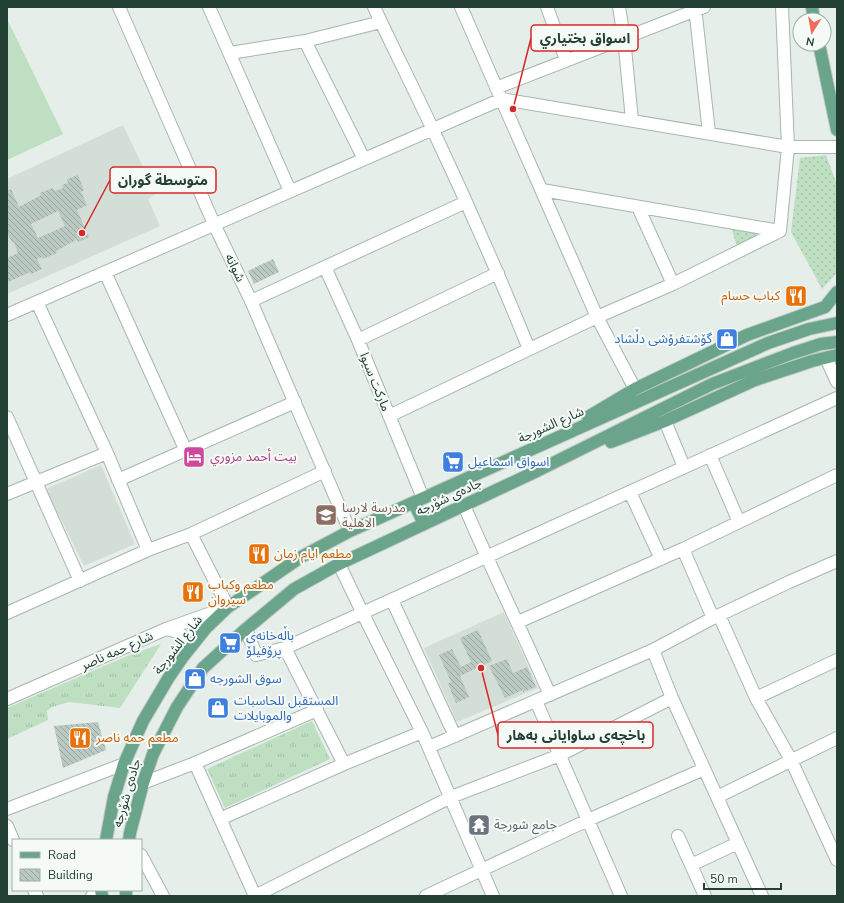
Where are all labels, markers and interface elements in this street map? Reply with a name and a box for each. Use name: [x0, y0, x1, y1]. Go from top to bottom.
north arrow: [792, 12, 832, 52]
callout: اسواق بختياري: [531, 25, 638, 51]
text: اسواق بختياري: [540, 29, 630, 49]
text: N: [805, 33, 816, 49]
callout: متوسطة گوران: [110, 167, 216, 193]
text: متوسطة گوران: [118, 171, 208, 190]
street label: شوانە: [220, 251, 250, 285]
restaurant icon: كباب حسام: [783, 283, 809, 309]
place label: كباب حسام: [721, 287, 781, 305]
shop icon: گۆشتفرۆشی دڵشاد: [714, 326, 740, 352]
place label: گۆشتفرۆشی دڵشاد: [614, 329, 713, 348]
street label: مارکت سیوا: [355, 350, 395, 414]
street label: شارع الشورجة: [515, 402, 587, 448]
hotel icon: بيت أحمد مزوري: [181, 444, 207, 470]
place label: بيت أحمد مزوري: [210, 448, 297, 467]
supermarket icon: اسواق اسماعيل: [440, 449, 466, 475]
place label: اسواق اسماعيل: [468, 453, 549, 471]
street label: جادەی شۆرجە: [413, 474, 485, 520]
place label: مدرسة لارسا الاهلية: [342, 499, 406, 532]
school or university icon: مدرسة لارسا الاهلية: [313, 502, 339, 528]
restaurant icon: مطعم ايام زمان: [246, 541, 272, 567]
place label: مطعم ايام زمان: [274, 545, 352, 564]
place label: مطعم وكباب سيروان: [208, 576, 274, 609]
restaurant icon: مطعم وكباب سيروان: [180, 579, 206, 605]
street label: شارع الشورجة: [149, 612, 208, 679]
place label: باڵەخانەی پرۆفیلۆ: [246, 626, 294, 660]
street label: شارع حمه ناصر: [77, 627, 157, 676]
supermarket icon: باڵەخانەی پرۆفیلۆ: [217, 630, 243, 656]
shop icon: سوق الشورجه: [182, 666, 208, 692]
place label: سوق الشورجه: [210, 670, 282, 688]
place label: المستقبل للحاسبات والموبايلات: [234, 692, 338, 725]
shop icon: المستقبل للحاسبات والموبايلات: [205, 695, 231, 721]
callout: باخچەی ساوایانی بەهار: [498, 722, 653, 748]
restaurant icon: مطعم حمه ناصر: [67, 725, 93, 751]
text: باخچەی ساوایانی بەهار: [506, 726, 645, 745]
place label: مطعم حمه ناصر: [95, 729, 179, 748]
street label: جادەی شۆرجە: [109, 756, 145, 829]
temple icon: جامع شورجة: [466, 812, 492, 838]
place label: جامع شورجة: [494, 816, 557, 835]
legend: [12, 839, 142, 891]
text: Road: [48, 847, 76, 863]
scale bar: [704, 865, 781, 891]
text: Building: [48, 867, 93, 883]
text: 50 m: [710, 871, 738, 887]

